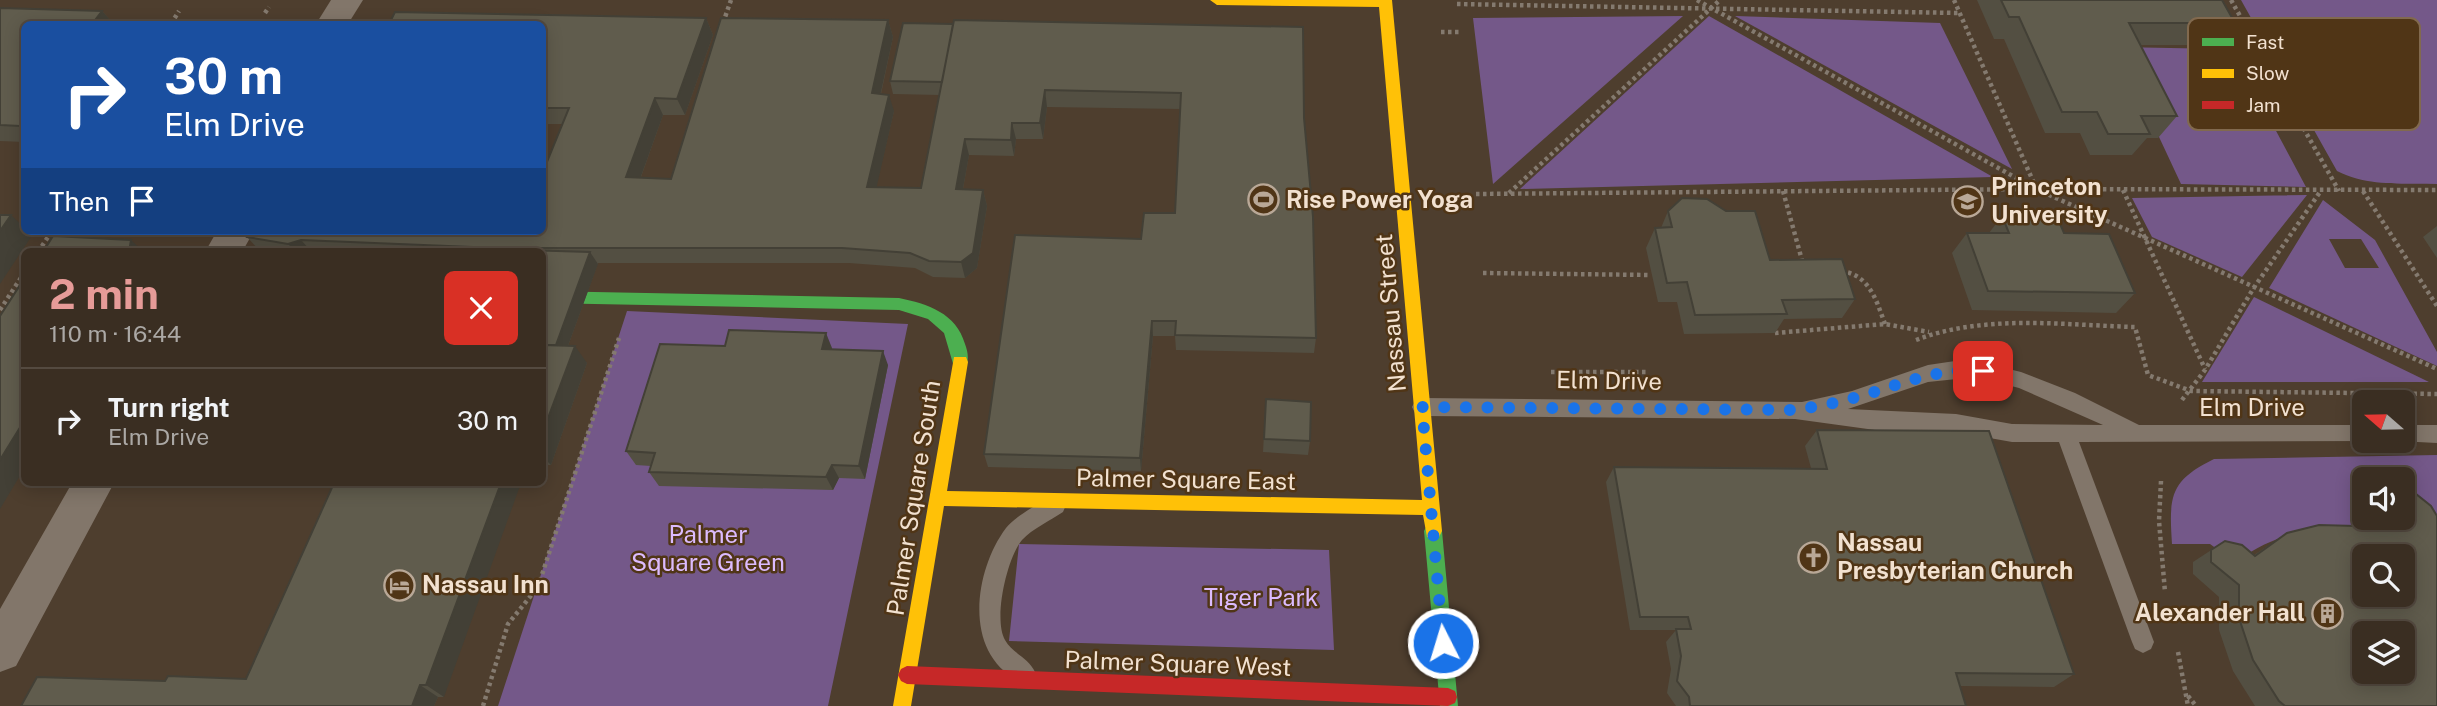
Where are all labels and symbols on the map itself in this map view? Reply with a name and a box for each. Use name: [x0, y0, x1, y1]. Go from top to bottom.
legend: [2188, 18, 2420, 130]
text: Fast: [2246, 31, 2284, 53]
text: Slow: [2246, 62, 2290, 84]
text: Jam: [2246, 94, 2280, 116]
place label: Princeton University: [1991, 172, 2108, 228]
sports icon: Rise Power Yoga: [1246, 183, 1280, 217]
school or university icon: Princeton University: [1951, 184, 1985, 218]
place label: Rise Power Yoga: [1286, 185, 1473, 213]
street label: Nassau Street: [1369, 233, 1411, 393]
pin: [1953, 341, 2013, 401]
street label: Elm Drive: [1556, 365, 1662, 395]
street label: Palmer Square South: [881, 378, 945, 617]
north arrow: [2352, 390, 2415, 453]
street label: Elm Drive: [2199, 393, 2305, 421]
street label: Palmer Square East: [1076, 463, 1296, 495]
park label: Palmer Square Green: [631, 520, 785, 576]
place label: Nassau Presbyterian Church: [1837, 528, 2073, 584]
church icon: Nassau Presbyterian Church: [1797, 540, 1831, 574]
hotel icon: Nassau Inn: [382, 568, 416, 602]
place label: Nassau Inn: [422, 570, 549, 598]
park label: Tiger Park: [1204, 583, 1318, 611]
building icon: Alexander Hall: [2311, 596, 2345, 630]
place label: Alexander Hall: [2135, 598, 2305, 626]
position arrow: [1406, 606, 1480, 680]
street label: Palmer Square West: [1064, 645, 1292, 681]

